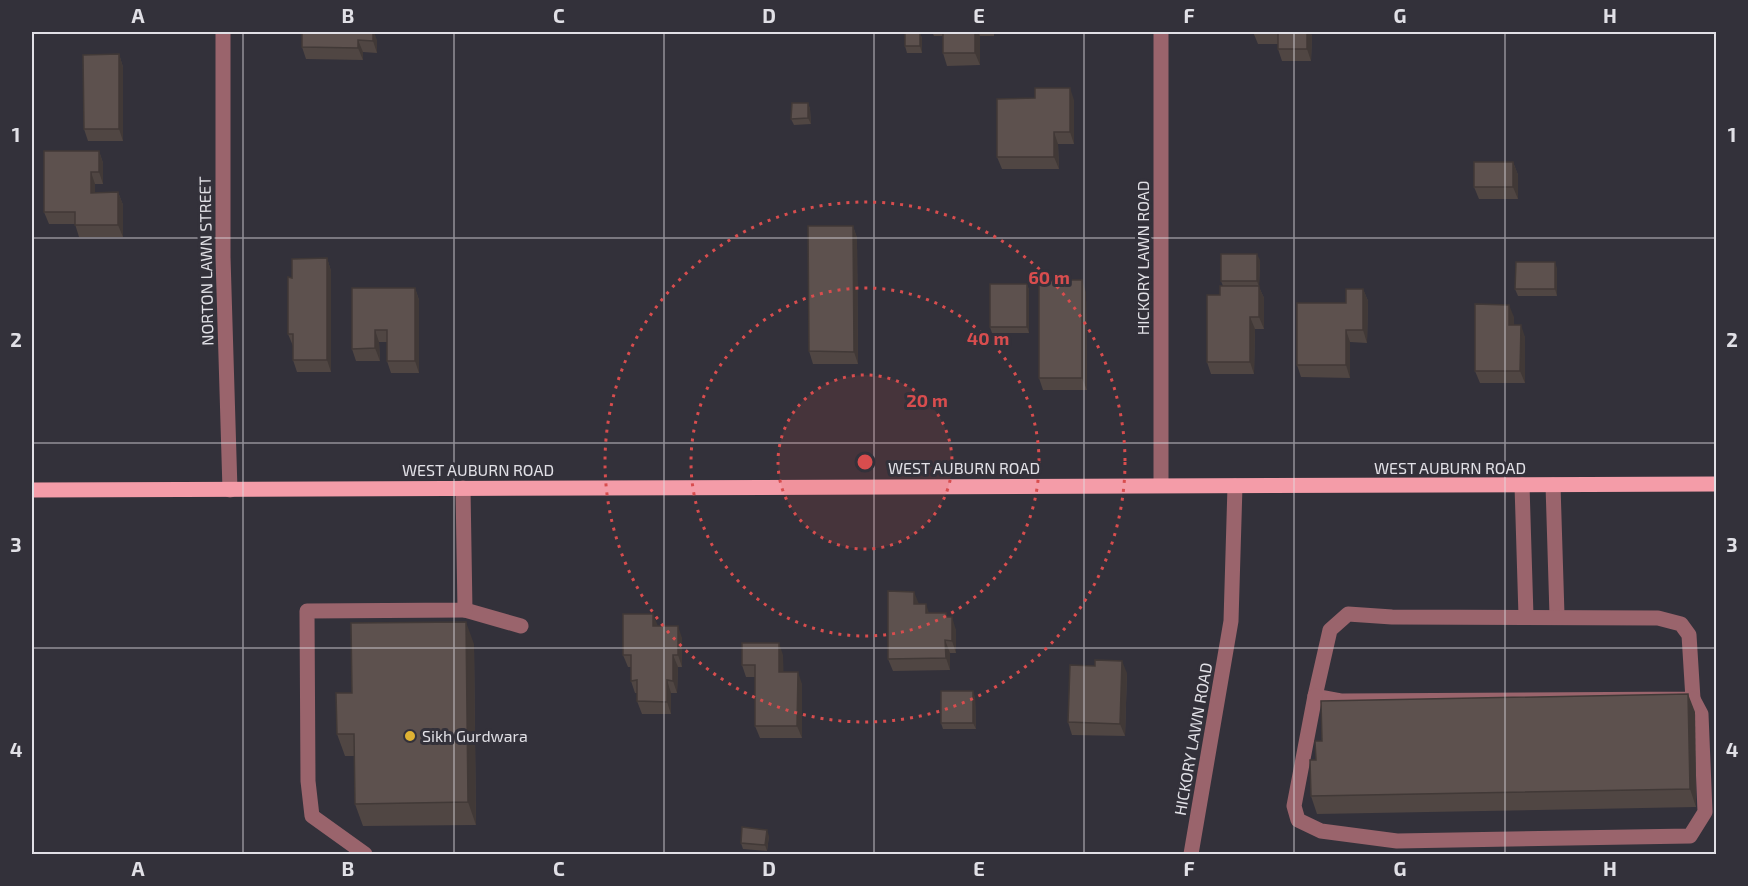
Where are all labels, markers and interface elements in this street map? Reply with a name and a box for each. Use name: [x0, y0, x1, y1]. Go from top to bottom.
text: A: [131, 3, 145, 27]
text: B: [342, 3, 354, 27]
text: C: [553, 3, 565, 27]
text: D: [762, 3, 776, 27]
text: E: [973, 3, 985, 27]
text: F: [1183, 3, 1195, 27]
text: G: [1394, 3, 1406, 27]
text: H: [1603, 3, 1617, 27]
text: 1: [12, 122, 20, 146]
text: 1: [1728, 122, 1736, 146]
street label: NORTON LAWN STREET: [195, 176, 216, 346]
street label: HICKORY LAWN ROAD: [1133, 181, 1152, 335]
text: 60 m: [1028, 266, 1070, 288]
text: 2: [10, 327, 22, 351]
text: 40 m: [967, 327, 1009, 349]
text: 2: [1726, 327, 1738, 351]
text: 20 m: [906, 389, 948, 411]
centre of rings: [855, 452, 875, 472]
street label: WEST AUBURN ROAD: [888, 458, 1040, 477]
street label: WEST AUBURN ROAD: [1374, 458, 1526, 477]
street label: WEST AUBURN ROAD: [402, 460, 554, 479]
text: 3: [10, 532, 22, 556]
text: 3: [1726, 532, 1738, 556]
street label: HICKORY LAWN ROAD: [1170, 661, 1215, 817]
place label: Sikh Gurdwara: [422, 726, 528, 745]
marker: Sikh Gurdwara: [403, 729, 417, 743]
text: 4: [10, 737, 23, 761]
text: 4: [1726, 737, 1739, 761]
text: A: [131, 856, 145, 880]
text: B: [342, 856, 354, 880]
text: C: [553, 856, 565, 880]
text: D: [762, 856, 776, 880]
text: E: [973, 856, 985, 880]
text: F: [1183, 856, 1195, 880]
text: G: [1394, 856, 1406, 880]
text: H: [1603, 856, 1617, 880]

